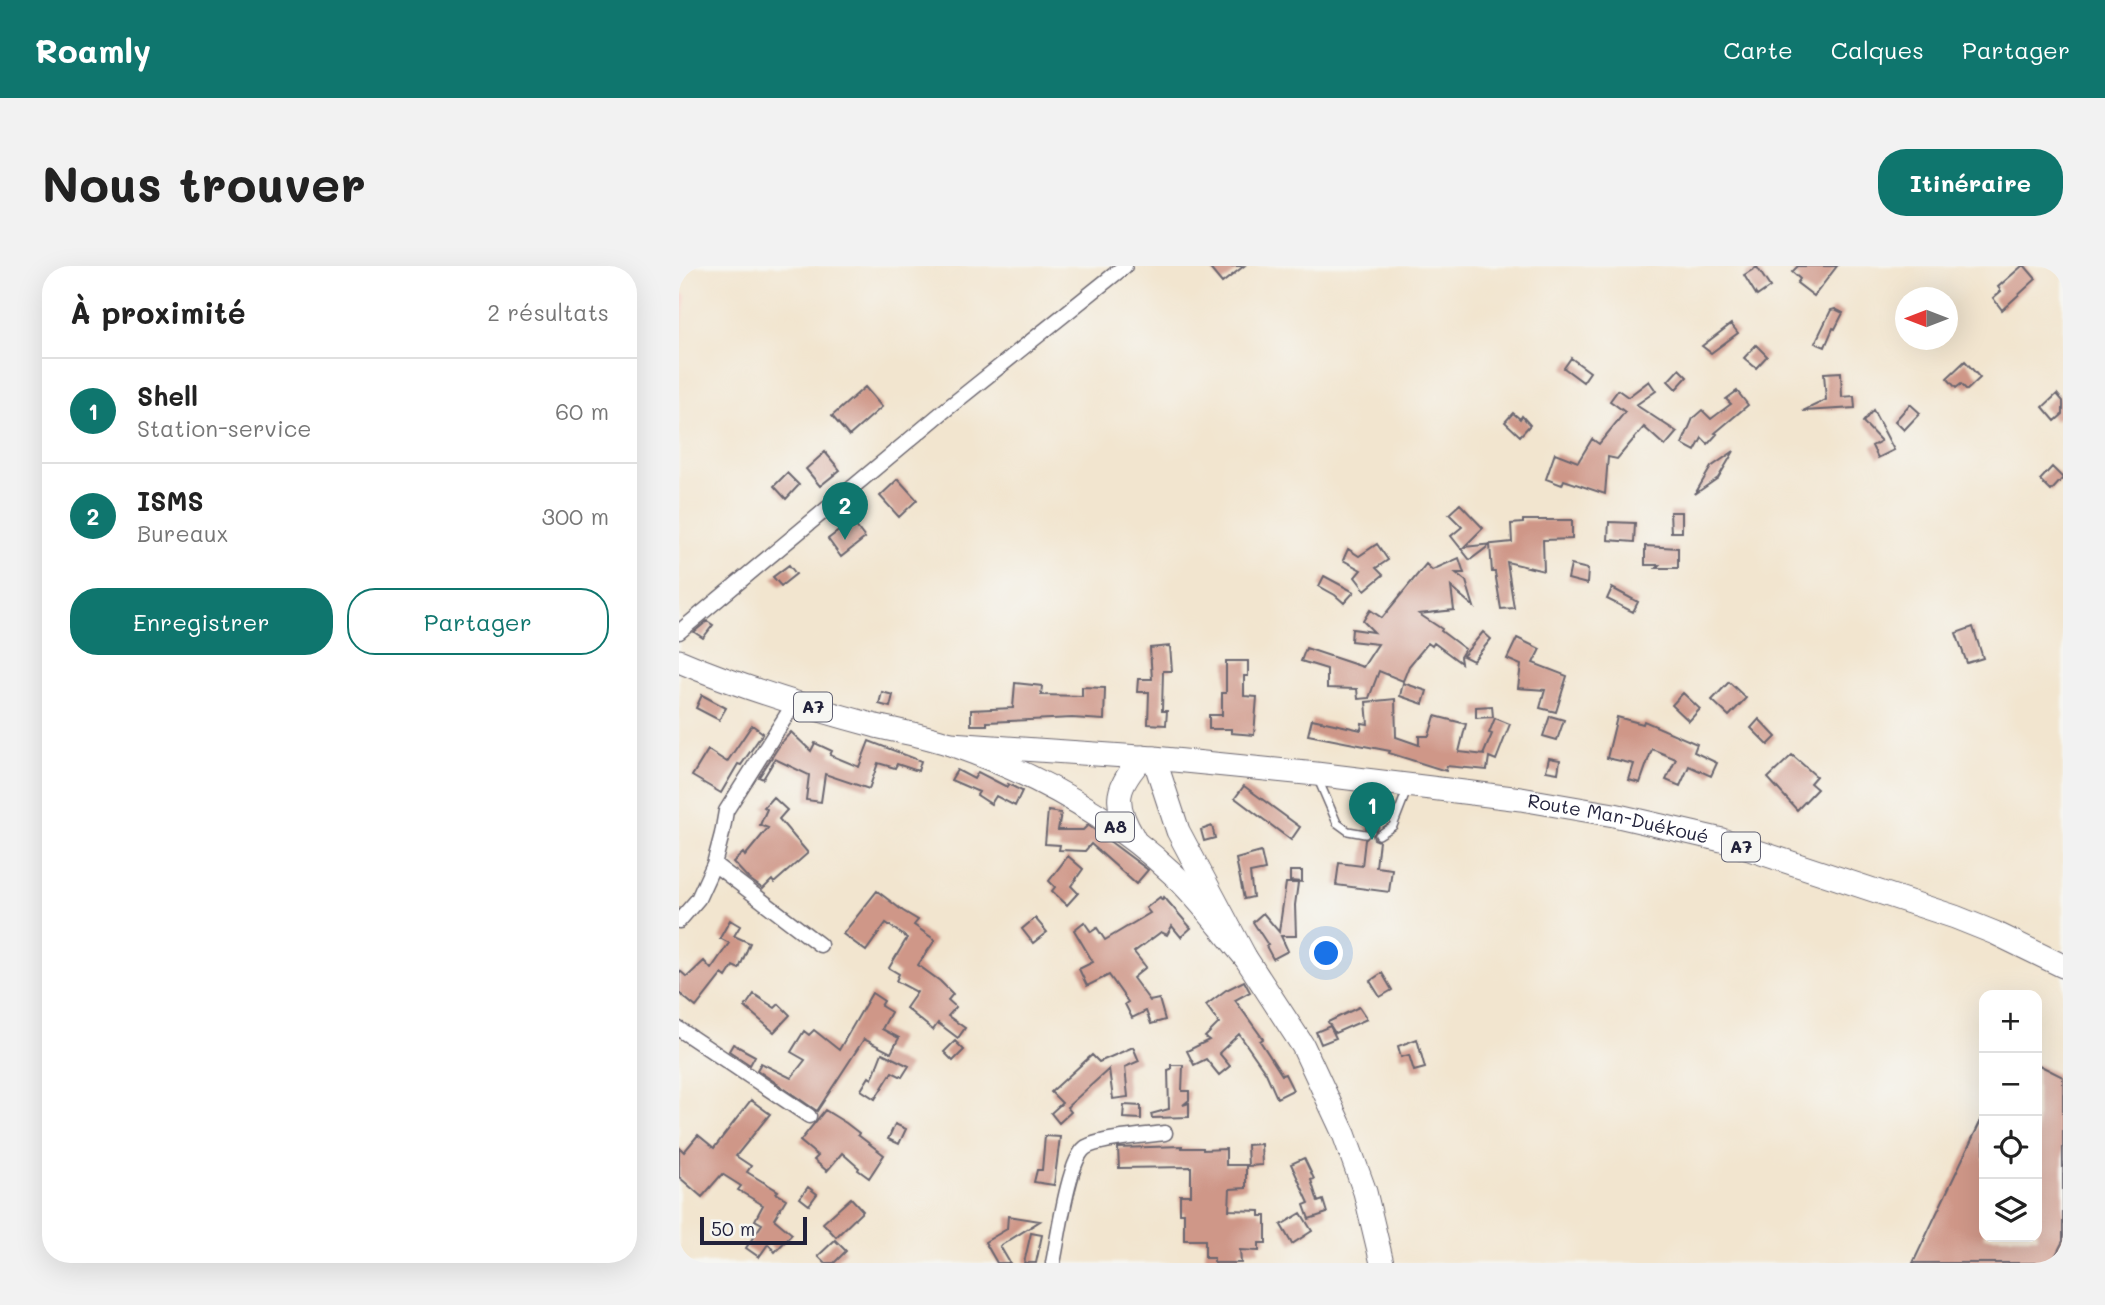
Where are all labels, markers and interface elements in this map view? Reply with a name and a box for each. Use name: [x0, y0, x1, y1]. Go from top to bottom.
text: Roamly: [35, 28, 151, 71]
text: Carte: [1723, 34, 1793, 65]
text: Calques: [1831, 34, 1924, 65]
text: Partager: [1962, 34, 2070, 65]
button: Itinéraire: [1878, 149, 2063, 216]
text: Nous trouver: [42, 151, 366, 214]
north arrow: [1895, 287, 1958, 350]
text: À proximité: [70, 292, 246, 332]
text: 2 résultats: [487, 297, 609, 327]
text: Shell: [137, 379, 198, 413]
text: 1: [88, 396, 98, 426]
text: 60 m: [555, 396, 609, 426]
text: Station-service: [137, 413, 312, 443]
pin: 2: [822, 482, 868, 540]
text: ISMS: [137, 484, 204, 518]
text: 2: [87, 501, 99, 531]
text: 300 m: [541, 501, 609, 531]
text: Bureaux: [137, 518, 228, 548]
button: Enregistrer: [70, 588, 333, 655]
button: Partager: [347, 588, 609, 655]
road number: A7: [794, 692, 832, 722]
pin: 1: [1349, 782, 1395, 840]
street label: Route Man-Duékoué: [1526, 787, 1712, 849]
road number: A8: [1096, 812, 1134, 842]
road number: A7: [1722, 832, 1760, 862]
your location: [1309, 936, 1343, 970]
map controls: [1979, 990, 2042, 1242]
button: +: [1979, 990, 2042, 1053]
button: −: [1979, 1053, 2042, 1116]
button: locate: [1979, 1116, 2042, 1179]
button: layers: [1979, 1179, 2042, 1242]
scale bar: [700, 1214, 807, 1246]
text: 50 m: [711, 1216, 755, 1241]

